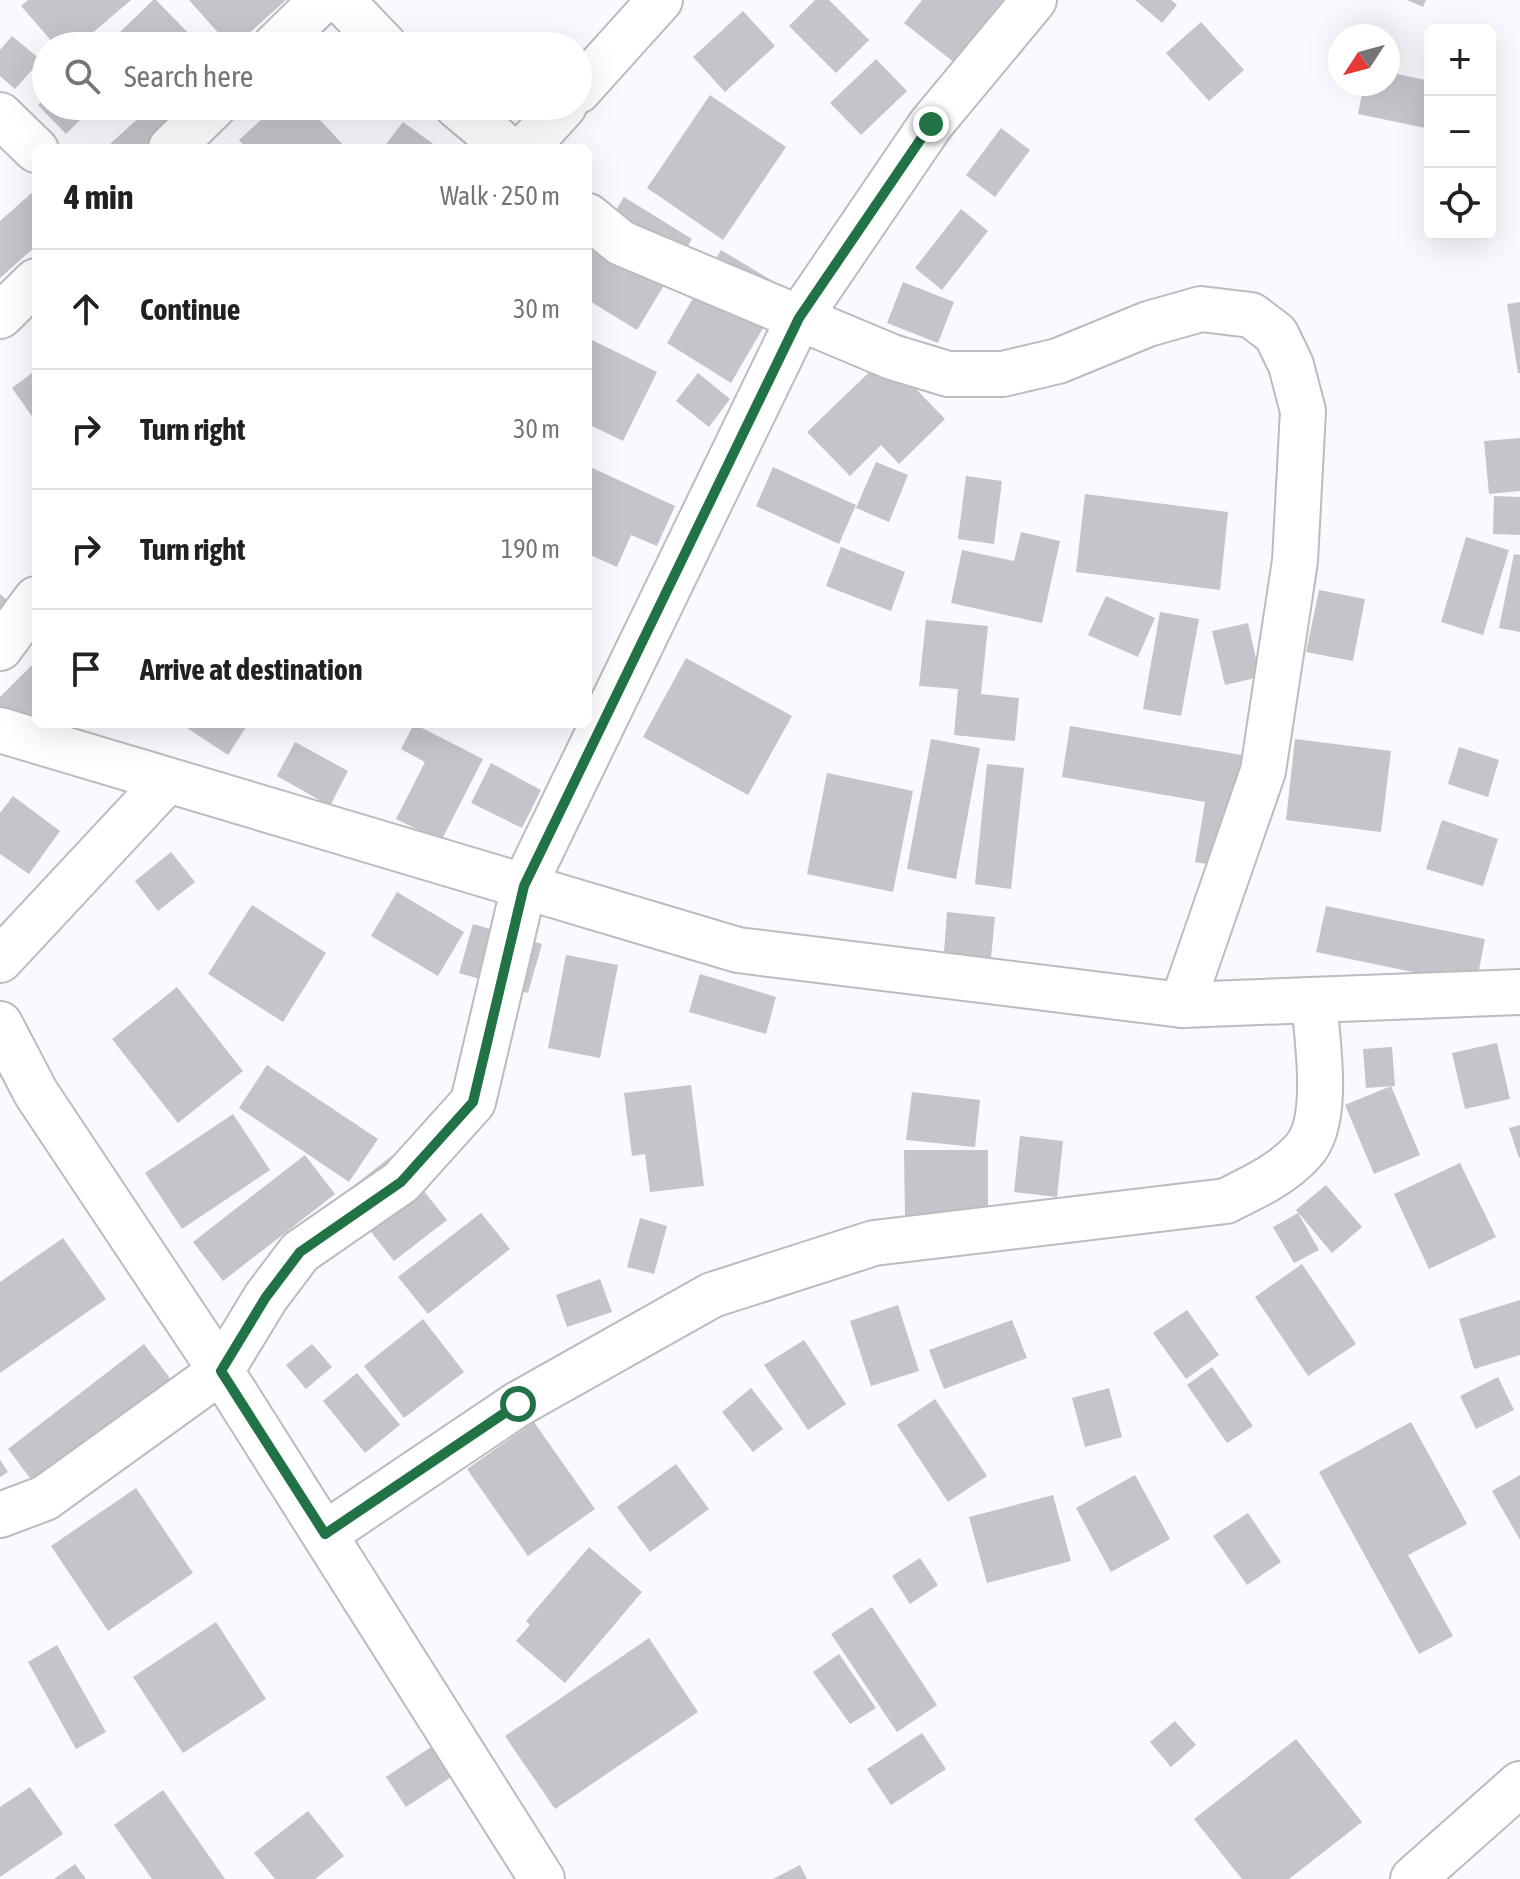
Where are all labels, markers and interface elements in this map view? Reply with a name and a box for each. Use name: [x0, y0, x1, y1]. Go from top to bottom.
north arrow: [1328, 24, 1400, 96]
map controls: [1424, 24, 1496, 240]
button: +: [1424, 24, 1496, 96]
search box: [32, 32, 592, 120]
icon: search: [60, 54, 104, 98]
text: Search here: [124, 59, 253, 93]
button: −: [1424, 96, 1496, 168]
route end: [913, 106, 949, 142]
button: locate: [1424, 168, 1496, 240]
text: 4 min: [64, 177, 133, 216]
text: Walk · 250 m: [440, 181, 560, 211]
icon: ahead: [64, 287, 108, 331]
text: Continue: [140, 292, 240, 326]
text: 30 m: [513, 294, 560, 324]
icon: right: [64, 407, 108, 451]
text: Turn right: [140, 412, 246, 446]
text: 30 m: [513, 414, 560, 444]
icon: right: [64, 527, 108, 571]
text: Turn right: [140, 532, 246, 566]
text: 190 m: [501, 534, 560, 564]
icon: arrive: [64, 647, 108, 691]
text: Arrive at destination: [140, 652, 362, 686]
route start: [500, 1386, 536, 1422]

